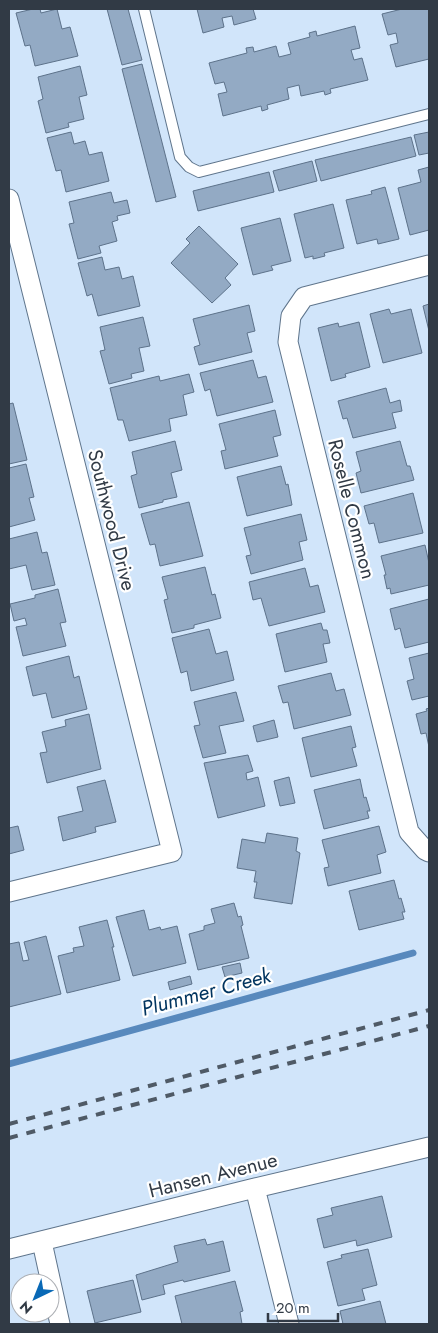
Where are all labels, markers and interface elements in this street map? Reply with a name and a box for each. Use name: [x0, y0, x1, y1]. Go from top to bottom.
street label: Roselle Common: [320, 436, 383, 582]
street label: Southwood Drive: [80, 446, 143, 594]
water label: Plummer Creek: [138, 960, 275, 1024]
street label: Hansen Avenue: [146, 1145, 280, 1205]
north arrow: [10, 1273, 60, 1323]
scale bar: [268, 1290, 338, 1322]
text: N: [15, 1296, 37, 1319]
text: 20 m: [276, 1297, 310, 1319]

